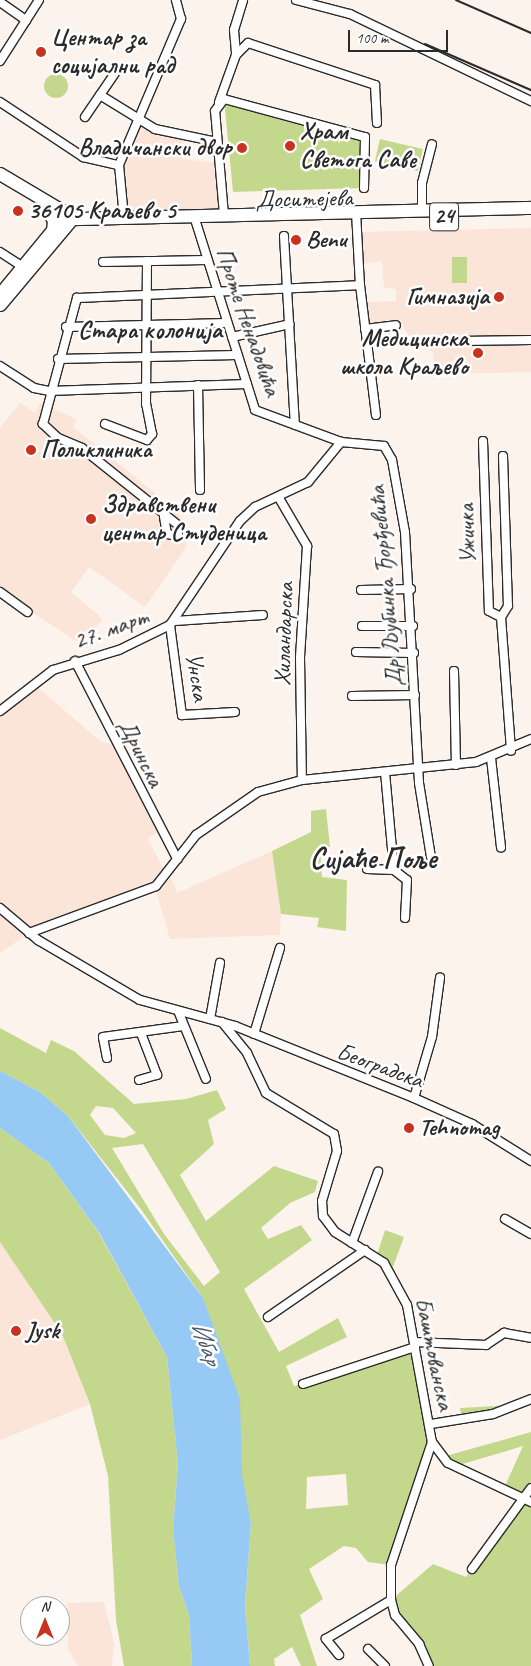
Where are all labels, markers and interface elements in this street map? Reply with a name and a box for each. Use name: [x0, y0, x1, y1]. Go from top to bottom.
scale bar: [351, 20, 451, 52]
place label: Центар за социјални рад: [51, 24, 173, 80]
text: 100 m: [356, 29, 388, 48]
marker: Центар за социјални рад: [35, 46, 47, 58]
place label: Храм Светога Саве: [300, 118, 416, 174]
place label: Владичански двор: [79, 134, 232, 162]
marker: Храм Светога Саве: [284, 140, 296, 152]
marker: Владичански двор: [236, 142, 248, 154]
street label: Доситејева: [255, 184, 353, 214]
place label: 36105 Краљево 5: [28, 197, 176, 225]
road number: 24: [429, 198, 459, 236]
marker: 36105 Краљево 5: [12, 205, 24, 217]
place label: Benu: [306, 226, 346, 254]
marker: Benu: [290, 234, 302, 246]
street label: Проте Ненадовића: [209, 244, 287, 400]
place label: Гимназија: [406, 283, 489, 311]
marker: Гимназија: [493, 291, 505, 303]
district label: Стара колонија: [80, 315, 220, 345]
place label: Медицинска школа Краљево: [339, 325, 468, 381]
marker: Медицинска школа Краљево: [472, 347, 484, 359]
place label: Поликлиника: [41, 436, 152, 464]
marker: Поликлиника: [25, 444, 37, 456]
street label: Др Љубинка Ђорђевића: [363, 484, 409, 688]
place label: Здравствени центар Студеница: [102, 491, 262, 547]
street label: Ужичка: [452, 504, 482, 564]
marker: Здравствени центар Студеница: [84, 512, 98, 526]
street label: Хиландарска: [268, 582, 300, 686]
street label: 27. март: [70, 602, 152, 656]
street label: Унска: [179, 651, 215, 703]
street label: Дринска: [112, 714, 170, 792]
district label: Сијаће Поље: [310, 842, 436, 876]
street label: Београдска: [333, 1037, 427, 1095]
place label: Tehnomag: [419, 1114, 499, 1142]
marker: Tehnomag: [403, 1122, 415, 1134]
street label: Баштованска: [408, 1295, 460, 1413]
place label: Jysk: [26, 1317, 59, 1345]
water label: Ибар: [184, 1317, 228, 1369]
marker: Jysk: [10, 1325, 22, 1337]
north arrow: [20, 1596, 70, 1646]
text: N: [41, 1598, 49, 1615]

